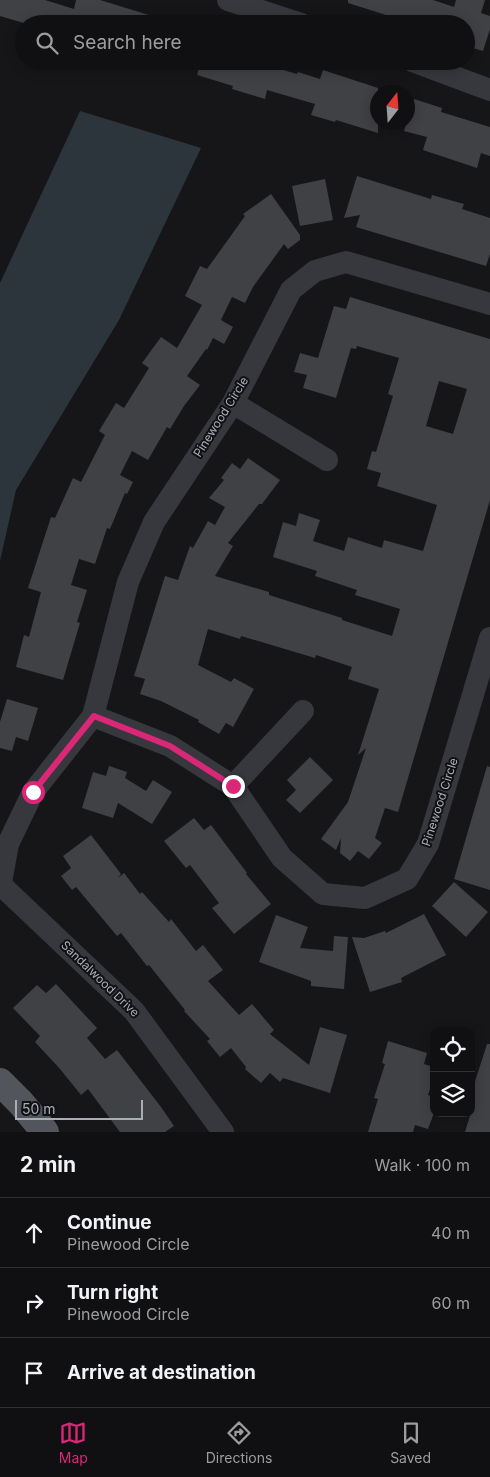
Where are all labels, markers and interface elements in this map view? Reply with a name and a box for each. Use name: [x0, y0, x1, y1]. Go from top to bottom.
search box: [15, 15, 475, 70]
icon: search: [33, 29, 61, 57]
text: Search here: [73, 31, 182, 54]
north arrow: [370, 85, 415, 130]
street label: Pinewood Circle: [190, 374, 251, 460]
street label: Pinewood Circle: [418, 756, 461, 848]
route end: [222, 775, 245, 798]
route start: [22, 781, 45, 804]
street label: Sandalwood Drive: [58, 937, 143, 1020]
map controls: [430, 1027, 475, 1117]
button: locate: [430, 1027, 475, 1072]
button: layers: [430, 1072, 475, 1117]
scale bar: [15, 1097, 142, 1120]
text: 50 m: [22, 1100, 56, 1117]
text: 2 min: [20, 1152, 76, 1177]
text: Walk · 100 m: [375, 1155, 470, 1175]
text: Continue: [67, 1211, 152, 1234]
icon: ahead: [20, 1219, 48, 1247]
text: 40 m: [431, 1223, 470, 1243]
text: Pinewood Circle: [67, 1234, 190, 1254]
text: Turn right: [67, 1281, 158, 1304]
icon: right: [20, 1289, 48, 1317]
text: 60 m: [431, 1293, 470, 1313]
text: Pinewood Circle: [67, 1304, 190, 1324]
icon: arrive: [20, 1359, 48, 1387]
text: Arrive at destination: [67, 1361, 256, 1384]
tab: Map: [59, 1419, 88, 1466]
tab: Directions: [206, 1419, 272, 1466]
tab: Saved: [390, 1419, 431, 1466]

